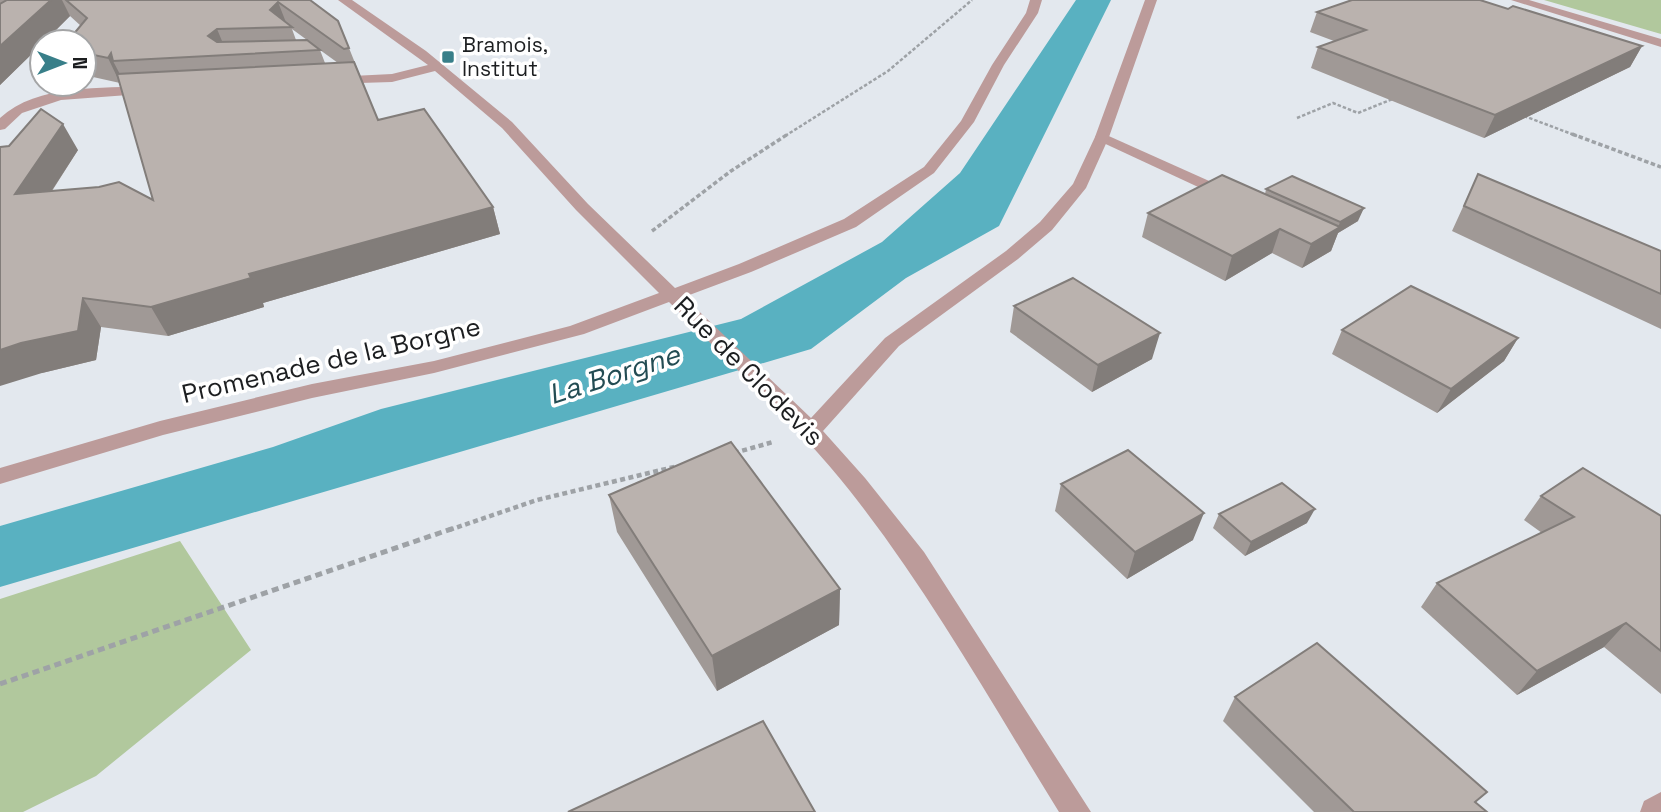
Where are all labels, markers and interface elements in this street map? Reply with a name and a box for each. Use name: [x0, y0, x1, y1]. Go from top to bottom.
north arrow: [28, 28, 98, 98]
place label: Bramois, Institut: [462, 31, 548, 82]
marker: Bramois, Institut: [440, 49, 456, 65]
text: N: [67, 57, 92, 69]
street label: Rue de Clodevis: [667, 289, 831, 453]
street label: Promenade de la Borgne: [178, 309, 484, 411]
water label: La Borgne: [544, 335, 686, 412]

